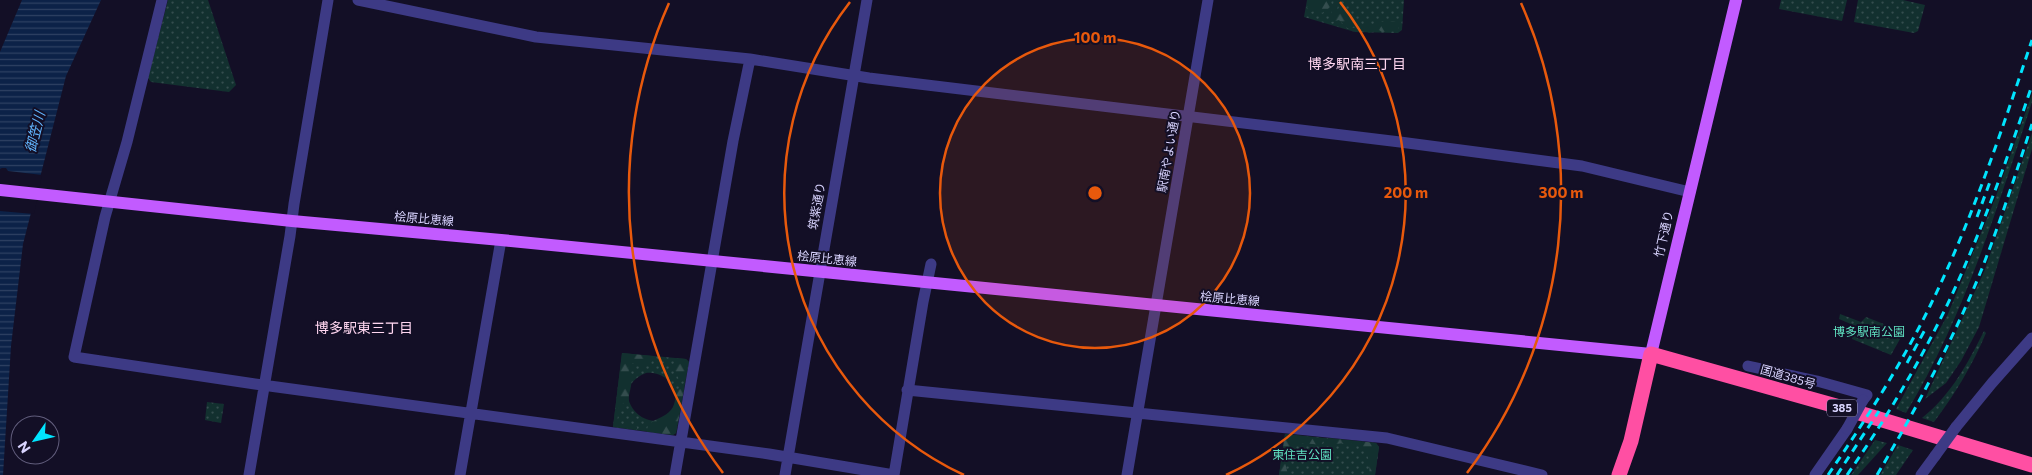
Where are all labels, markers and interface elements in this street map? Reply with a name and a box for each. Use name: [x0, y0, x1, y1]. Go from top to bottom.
text: 100 m: [1074, 28, 1116, 46]
district label: 博多駅南三丁目: [1308, 55, 1406, 72]
water label: 御笠川: [21, 108, 48, 154]
street label: 駅南やよい通り: [1154, 108, 1182, 193]
street label: 筑紫通り: [805, 181, 827, 231]
text: 200 m: [1384, 183, 1428, 201]
text: 300 m: [1539, 183, 1583, 201]
centre of rings: [1086, 184, 1104, 202]
street label: 桧原比恵線: [394, 208, 455, 228]
street label: 竹下通り: [1651, 209, 1675, 259]
street label: 桧原比恵線: [797, 248, 858, 268]
street label: 桧原比恵線: [1200, 288, 1261, 308]
district label: 博多駅東三丁目: [315, 319, 413, 336]
park label: 博多駅南公園: [1833, 324, 1905, 338]
street label: 国道385号: [1759, 361, 1818, 391]
road number: 385: [1827, 399, 1857, 416]
north arrow: [10, 415, 60, 465]
text: N: [14, 438, 34, 457]
park label: 東住吉公園: [1272, 447, 1332, 461]

